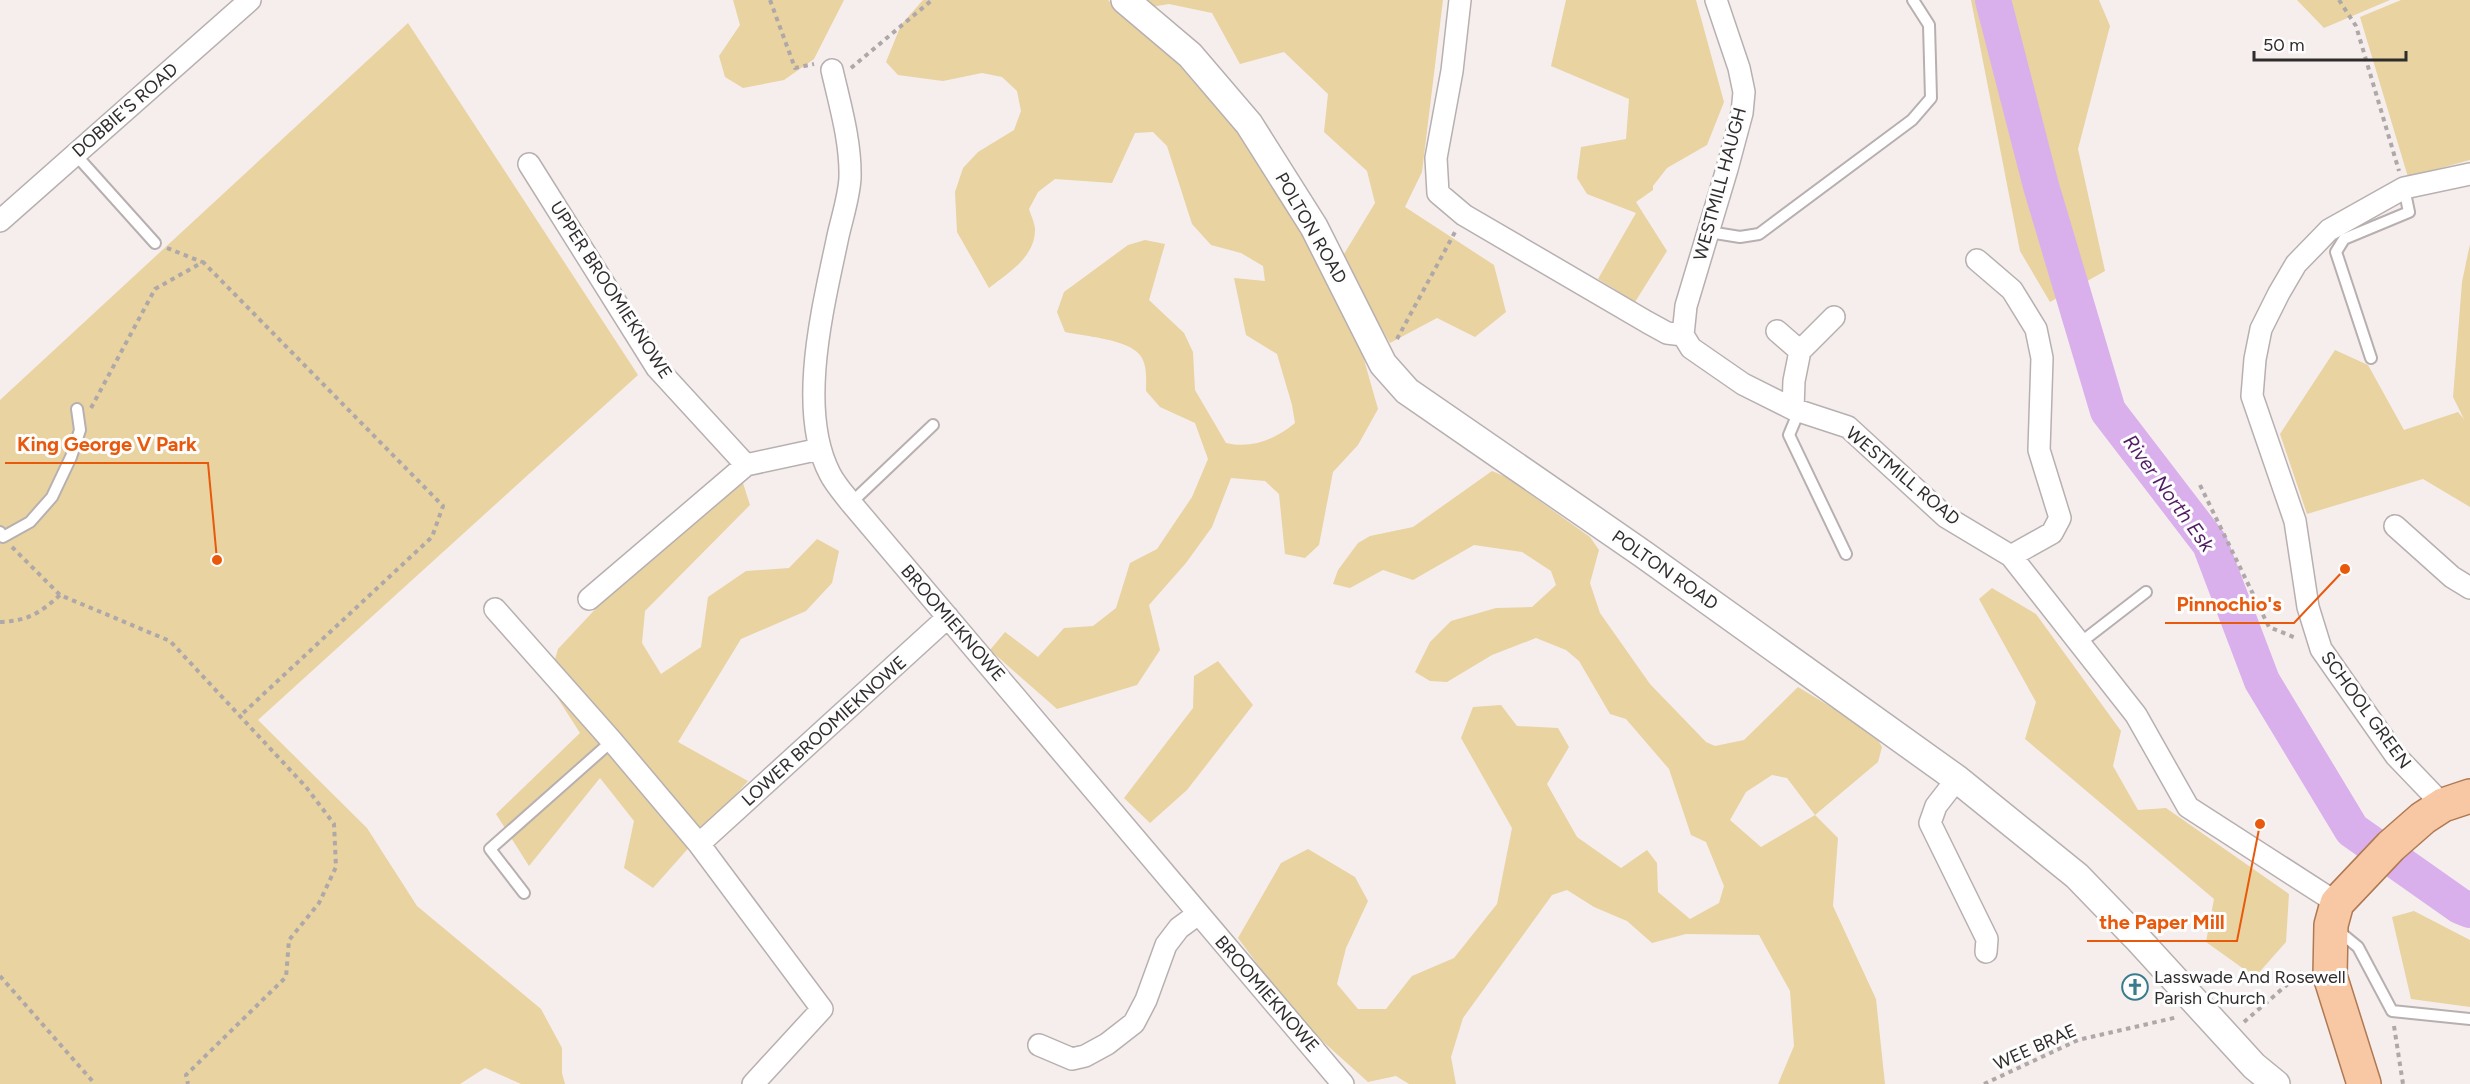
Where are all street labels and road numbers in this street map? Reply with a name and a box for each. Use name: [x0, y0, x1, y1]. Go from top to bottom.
street label: DOBBIE'S ROAD: [68, 58, 182, 162]
street label: WESTMILL HAUGH: [1689, 105, 1751, 263]
street label: POLTON ROAD: [1270, 169, 1352, 287]
street label: UPPER BROOMIEKNOWE: [545, 197, 677, 383]
street label: WESTMILL ROAD: [1842, 422, 1964, 530]
street label: POLTON ROAD: [1608, 525, 1722, 615]
street label: BROOMIEKNOWE: [896, 560, 1010, 686]
street label: SCHOOL GREEN: [2316, 647, 2416, 773]
street label: LOWER BROOMIEKNOWE: [737, 651, 911, 811]
street label: BROOMIEKNOWE: [1210, 931, 1324, 1057]
street label: WEE BRAE: [1990, 1019, 2080, 1075]

